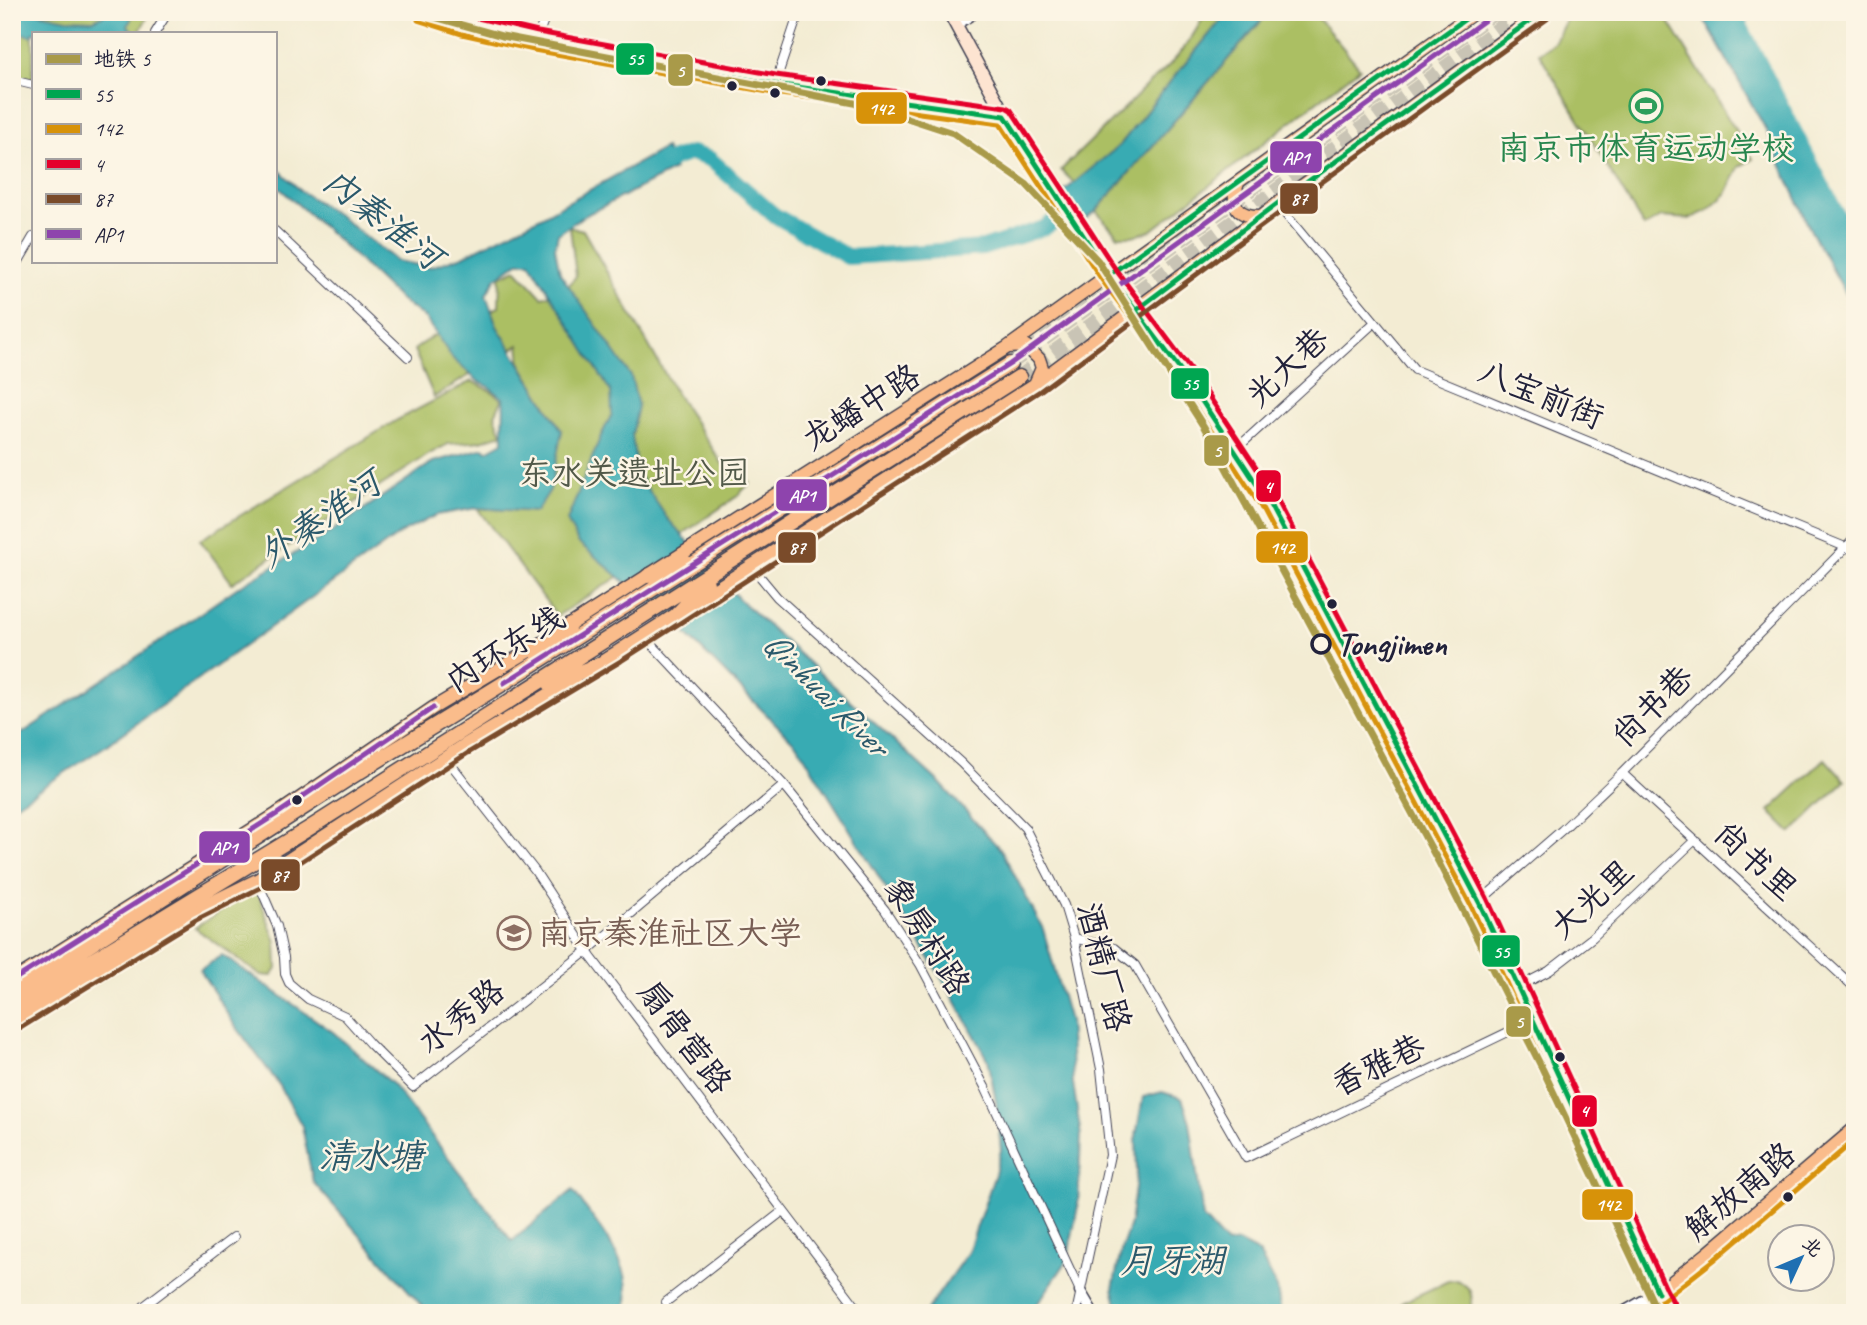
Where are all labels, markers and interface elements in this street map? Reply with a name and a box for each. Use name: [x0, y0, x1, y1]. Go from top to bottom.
legend: [32, 32, 276, 262]
line badge: 55: [615, 42, 655, 76]
text: 地铁 5: [94, 46, 152, 72]
text: 55: [627, 47, 645, 71]
line badge: 5: [667, 53, 694, 87]
text: 5: [676, 59, 686, 83]
unlabelled marker: [814, 74, 828, 88]
unlabelled marker: [725, 79, 739, 93]
text: 55: [94, 82, 114, 108]
unlabelled marker: [768, 86, 782, 100]
sports icon: 南京市体育运动学校: [1627, 87, 1665, 125]
line badge: 142: [855, 91, 908, 125]
text: 142: [868, 97, 896, 121]
text: 142: [94, 116, 124, 142]
place label: 南京市体育运动学校: [1498, 127, 1795, 169]
line badge: AP1: [1269, 140, 1323, 174]
text: AP1: [1283, 146, 1312, 170]
text: 4: [94, 152, 106, 178]
water label: 内秦淮河: [314, 158, 456, 283]
line badge: 87: [1279, 182, 1319, 215]
text: 87: [94, 186, 114, 212]
text: 87: [1290, 187, 1310, 211]
text: AP1: [94, 222, 125, 248]
street label: 光大巷: [1236, 318, 1338, 416]
street label: 八宝前街: [1472, 350, 1610, 438]
street label: 龙蟠中路: [794, 354, 928, 460]
line badge: 55: [1170, 367, 1210, 400]
text: 55: [1182, 372, 1200, 396]
line badge: 5: [1203, 434, 1230, 467]
text: 5: [1213, 439, 1223, 463]
park label: 东水关遗址公园: [519, 452, 750, 494]
water label: 外秦淮河: [250, 458, 394, 578]
line badge: 4: [1255, 469, 1282, 503]
text: 4: [1264, 475, 1275, 499]
line badge: AP1: [775, 478, 828, 512]
text: AP1: [789, 484, 818, 508]
line badge: 142: [1255, 530, 1309, 564]
line badge: 87: [777, 531, 817, 564]
text: 87: [788, 536, 808, 560]
text: 142: [1269, 536, 1297, 560]
street label: 内环东线: [438, 596, 572, 702]
unlabelled marker: [1325, 597, 1339, 611]
water label: Qinhuai River: [754, 621, 902, 769]
place label: Tongjimen: [1337, 623, 1448, 665]
marker: Tongjimen: [1311, 634, 1331, 654]
street label: 尚书巷: [1602, 656, 1702, 756]
unlabelled marker: [290, 793, 304, 807]
street label: 尚书里: [1705, 812, 1807, 910]
line badge: AP1: [198, 830, 251, 864]
text: AP1: [211, 836, 240, 860]
street label: 大光里: [1541, 850, 1643, 948]
line badge: 87: [260, 858, 301, 892]
text: 87: [271, 864, 291, 888]
street label: 象房村路: [874, 869, 980, 1003]
street label: 酒精厂路: [1068, 898, 1140, 1036]
place label: 南京秦淮社区大学: [538, 912, 802, 954]
school or university icon: 南京秦淮社区大学: [495, 914, 533, 952]
line badge: 55: [1481, 934, 1521, 968]
text: 55: [1493, 940, 1511, 964]
street label: 水秀路: [409, 969, 513, 1063]
street label: 扇骨营路: [629, 972, 741, 1102]
line badge: 5: [1505, 1005, 1532, 1038]
text: 5: [1515, 1010, 1525, 1034]
street label: 香雅巷: [1324, 1024, 1432, 1106]
unlabelled marker: [1553, 1050, 1567, 1064]
line badge: 4: [1571, 1094, 1598, 1128]
text: 4: [1580, 1099, 1591, 1123]
street label: 解放南路: [1676, 1132, 1804, 1250]
water label: 清水塘: [318, 1134, 427, 1179]
line badge: 142: [1581, 1188, 1634, 1221]
unlabelled marker: [1781, 1190, 1795, 1204]
text: 142: [1595, 1193, 1623, 1217]
north arrow: [1766, 1224, 1836, 1294]
text: 北: [1797, 1232, 1828, 1262]
water label: 月牙湖: [1119, 1238, 1227, 1283]

